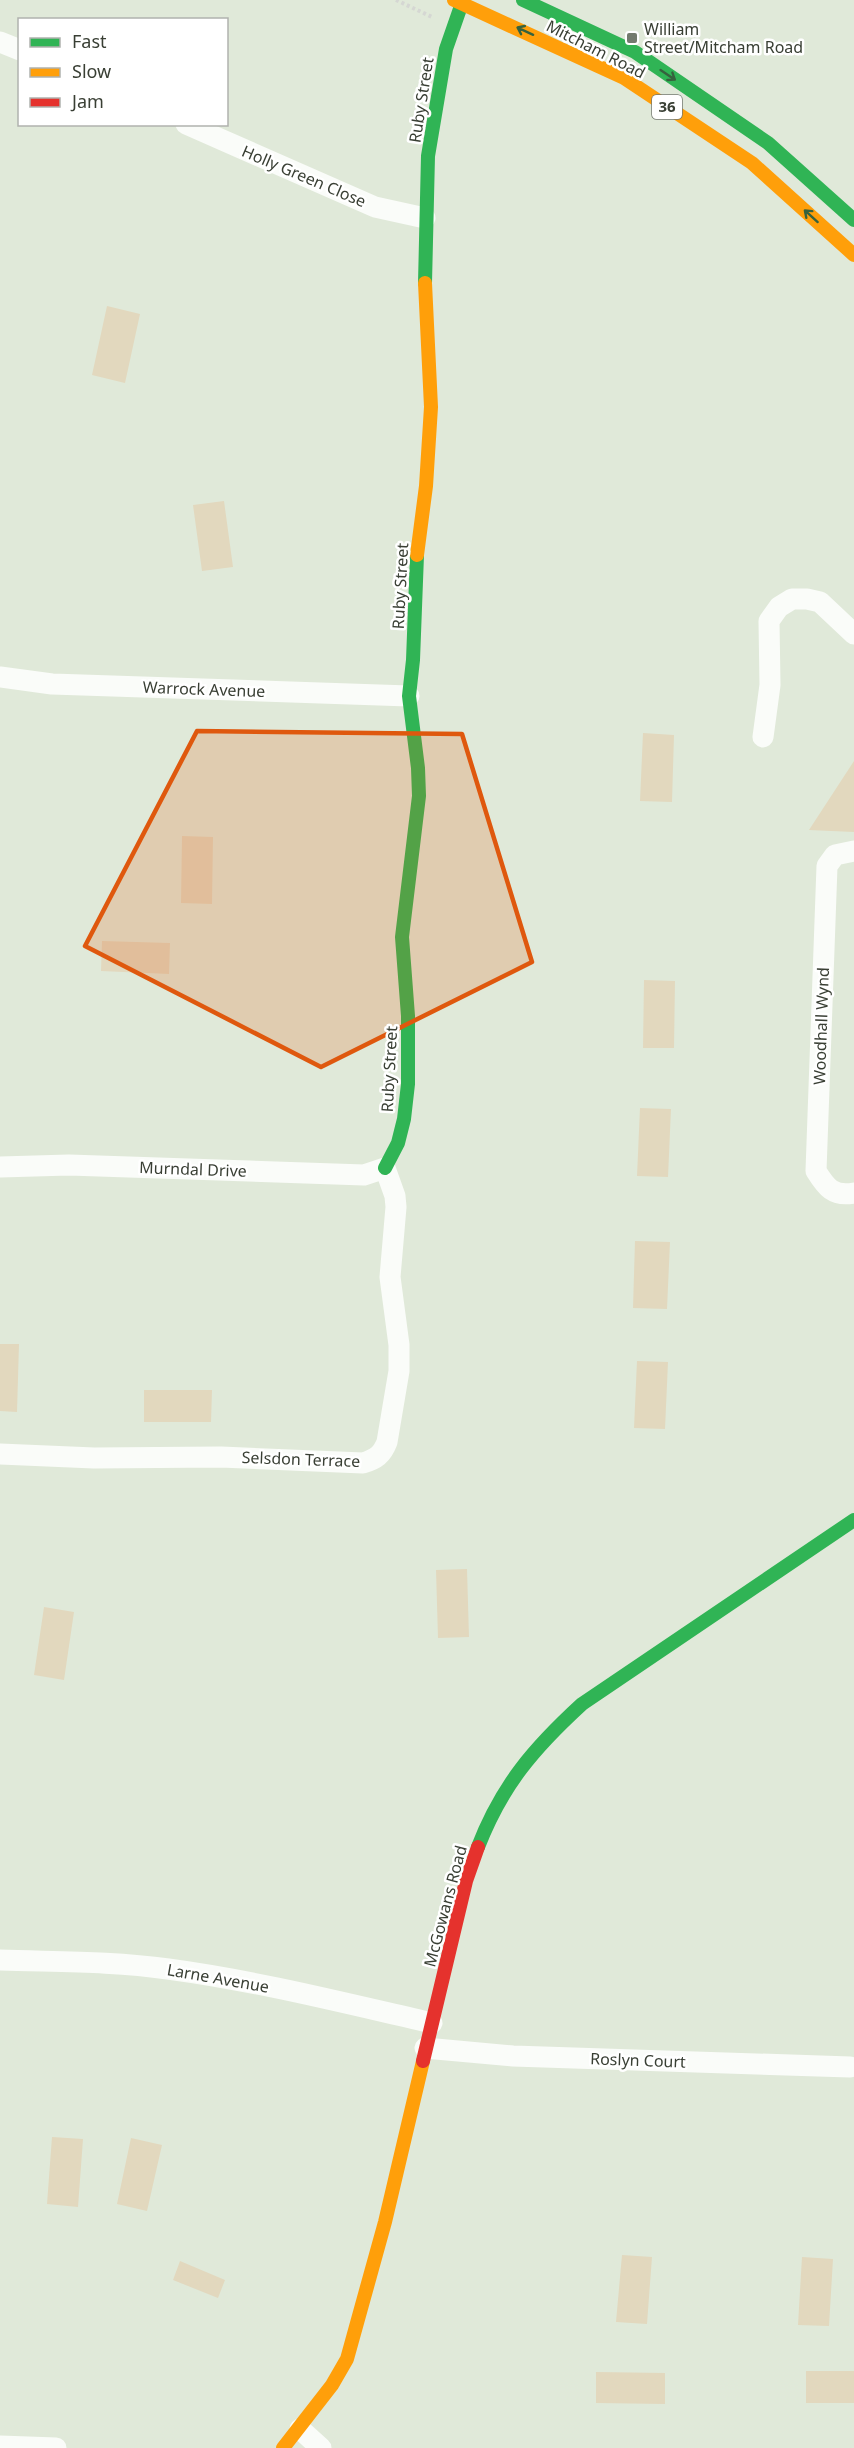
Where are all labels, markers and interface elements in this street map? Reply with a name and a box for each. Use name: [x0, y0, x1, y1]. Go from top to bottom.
street label: Mitcham Road: [543, 15, 649, 83]
legend: [18, 18, 228, 126]
place label: William Street/Mitcham Road: [644, 18, 803, 58]
one-way arrow: [516, 25, 534, 37]
text: Fast: [72, 29, 107, 53]
marker: William Street/Mitcham Road: [625, 31, 639, 45]
street label: Ruby Street: [403, 55, 439, 144]
text: Slow: [72, 59, 111, 83]
one-way arrow: [659, 68, 676, 81]
text: Jam: [70, 89, 104, 113]
road number: 36: [652, 95, 682, 119]
street label: Holly Green Close: [239, 140, 369, 212]
one-way arrow: [803, 209, 818, 223]
street label: Ruby Street: [387, 542, 413, 630]
street label: Warrock Avenue: [142, 676, 266, 702]
street label: Woodhall Wynd: [808, 967, 834, 1085]
street label: Ruby Street: [376, 1025, 402, 1113]
street label: Murndal Drive: [139, 1156, 247, 1182]
street label: Selsdon Terrace: [241, 1446, 361, 1472]
street label: McGowans Road: [418, 1843, 472, 1969]
street label: Larne Avenue: [165, 1958, 271, 1998]
street label: Roslyn Court: [590, 2047, 686, 2073]

